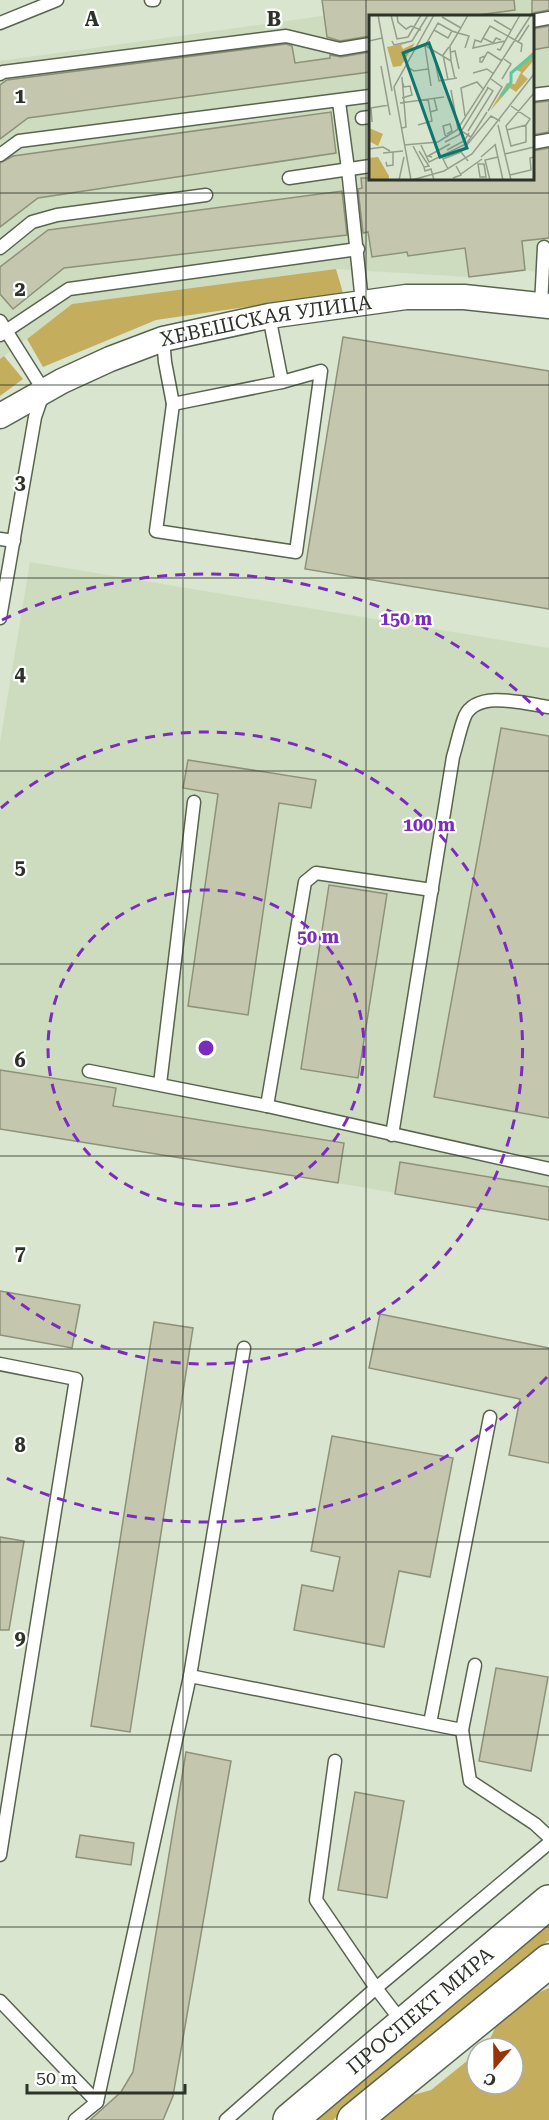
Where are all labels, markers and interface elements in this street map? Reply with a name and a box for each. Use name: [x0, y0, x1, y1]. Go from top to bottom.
text: A: [85, 7, 100, 31]
text: B: [267, 7, 281, 31]
inset map: [369, 15, 534, 180]
text: 1: [14, 84, 26, 108]
text: 2: [14, 277, 26, 301]
street label: ХЕВЕШСКАЯ УЛИЦА: [157, 290, 373, 351]
text: 3: [14, 470, 26, 494]
text: 150 m: [380, 608, 433, 629]
text: 4: [14, 662, 26, 686]
text: 100 m: [403, 814, 456, 835]
text: 5: [14, 855, 26, 879]
text: 50 m: [297, 926, 340, 947]
centre of rings: [196, 1038, 216, 1058]
text: 6: [14, 1048, 26, 1072]
text: 7: [14, 1241, 26, 1265]
text: 8: [14, 1433, 26, 1457]
text: 9: [14, 1626, 26, 1650]
street label: ПРОСПЕКТ МИРА: [341, 1943, 497, 2079]
north arrow: [465, 2036, 525, 2096]
scale bar: [27, 2057, 184, 2095]
text: 50 m: [36, 2067, 77, 2088]

